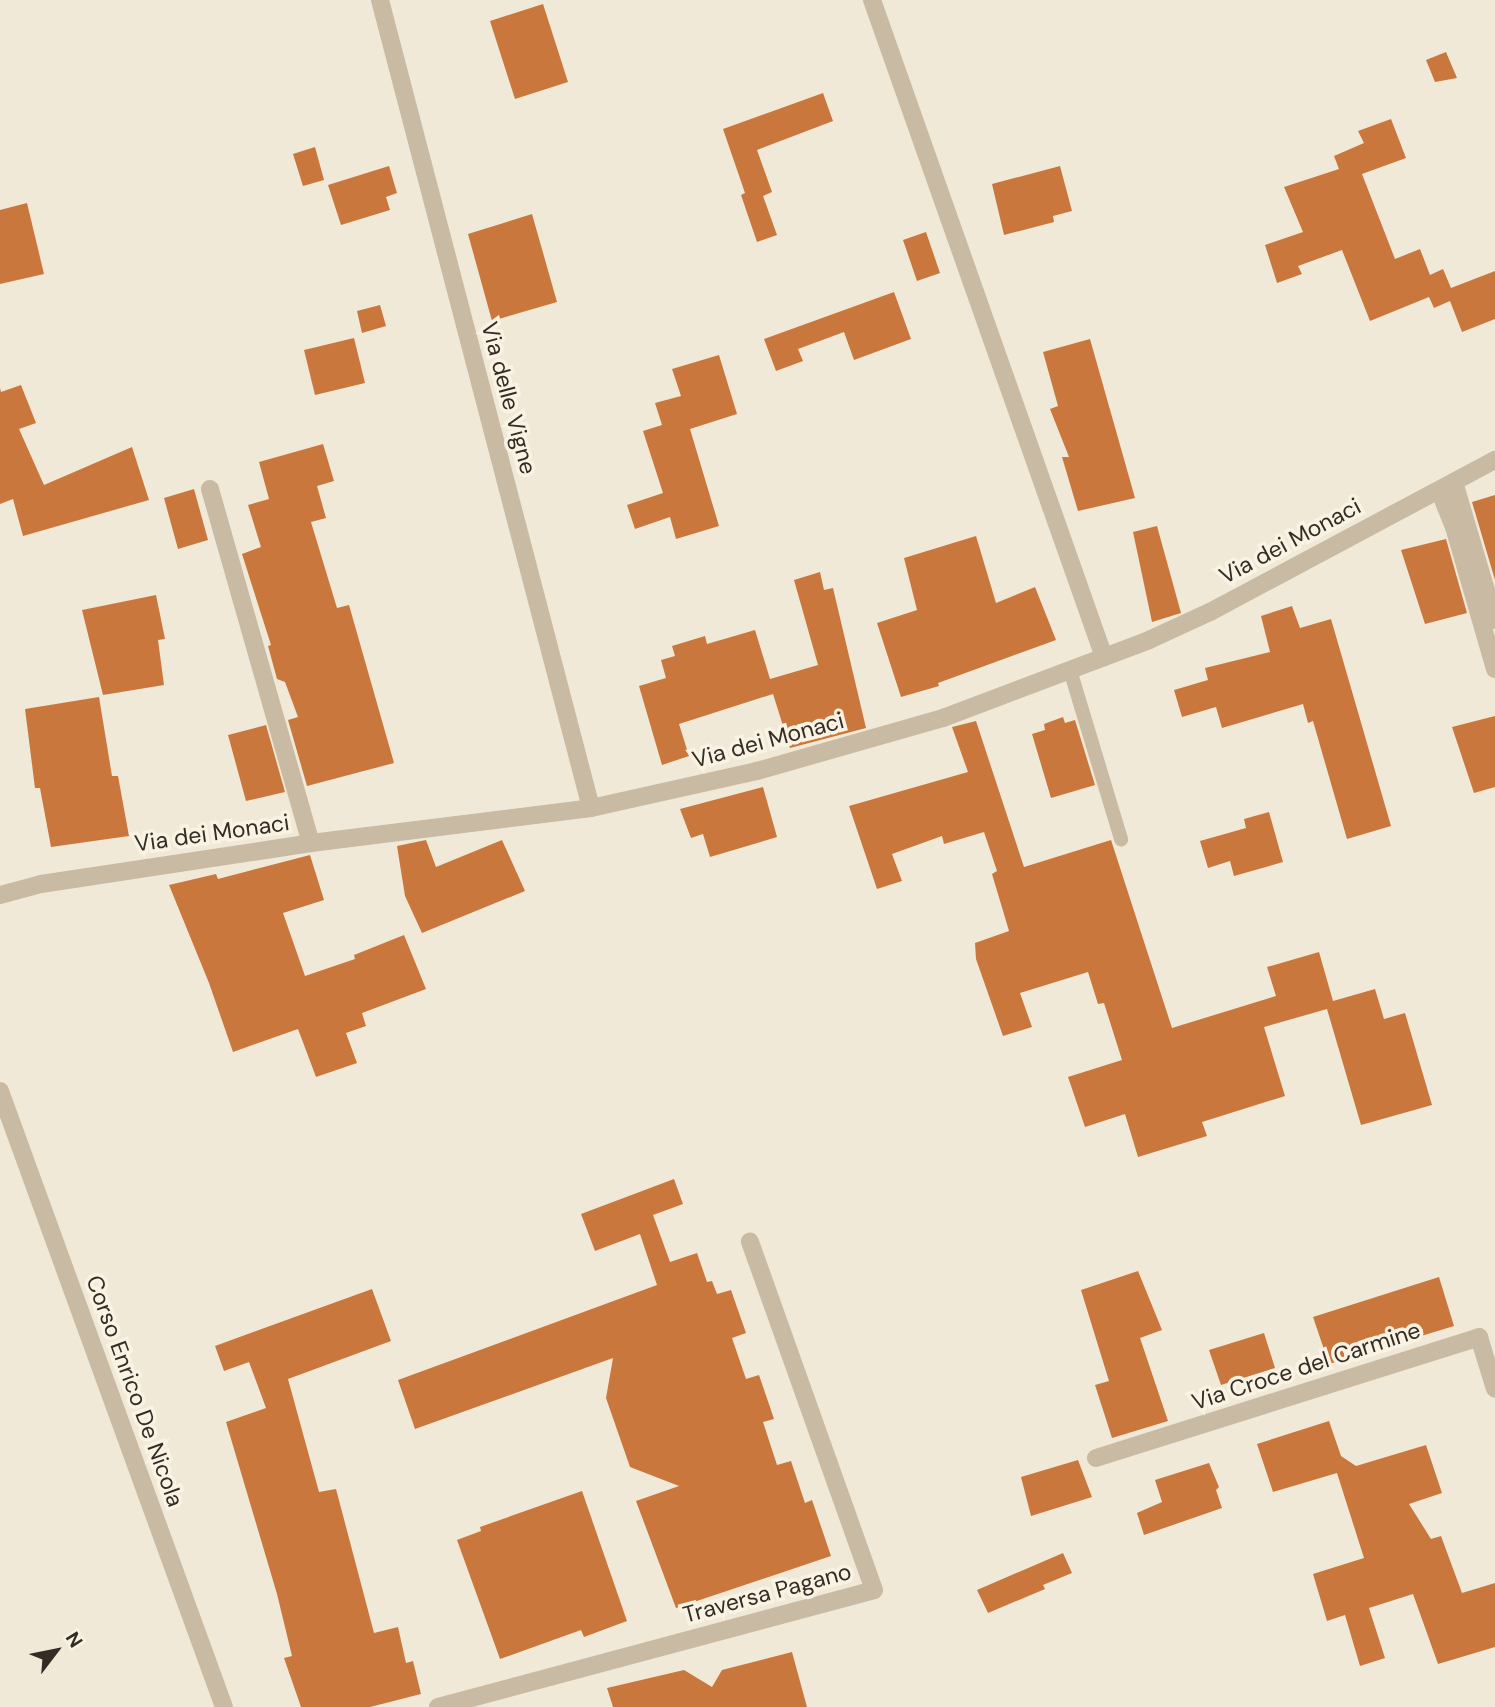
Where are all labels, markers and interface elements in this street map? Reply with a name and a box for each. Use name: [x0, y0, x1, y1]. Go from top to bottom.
street label: Via delle Vigne: [475, 319, 543, 477]
street label: Via dei Monaci: [1215, 492, 1365, 590]
street label: Via dei Monaci: [689, 706, 847, 774]
street label: Via dei Monaci: [133, 808, 291, 858]
street label: Corso Enrico De Nicola: [80, 1272, 190, 1510]
street label: Via Croce del Carmine: [1188, 1316, 1424, 1416]
street label: Traversa Pagano: [680, 1557, 854, 1629]
north arrow: [21, 1616, 91, 1686]
text: N: [60, 1627, 89, 1652]

